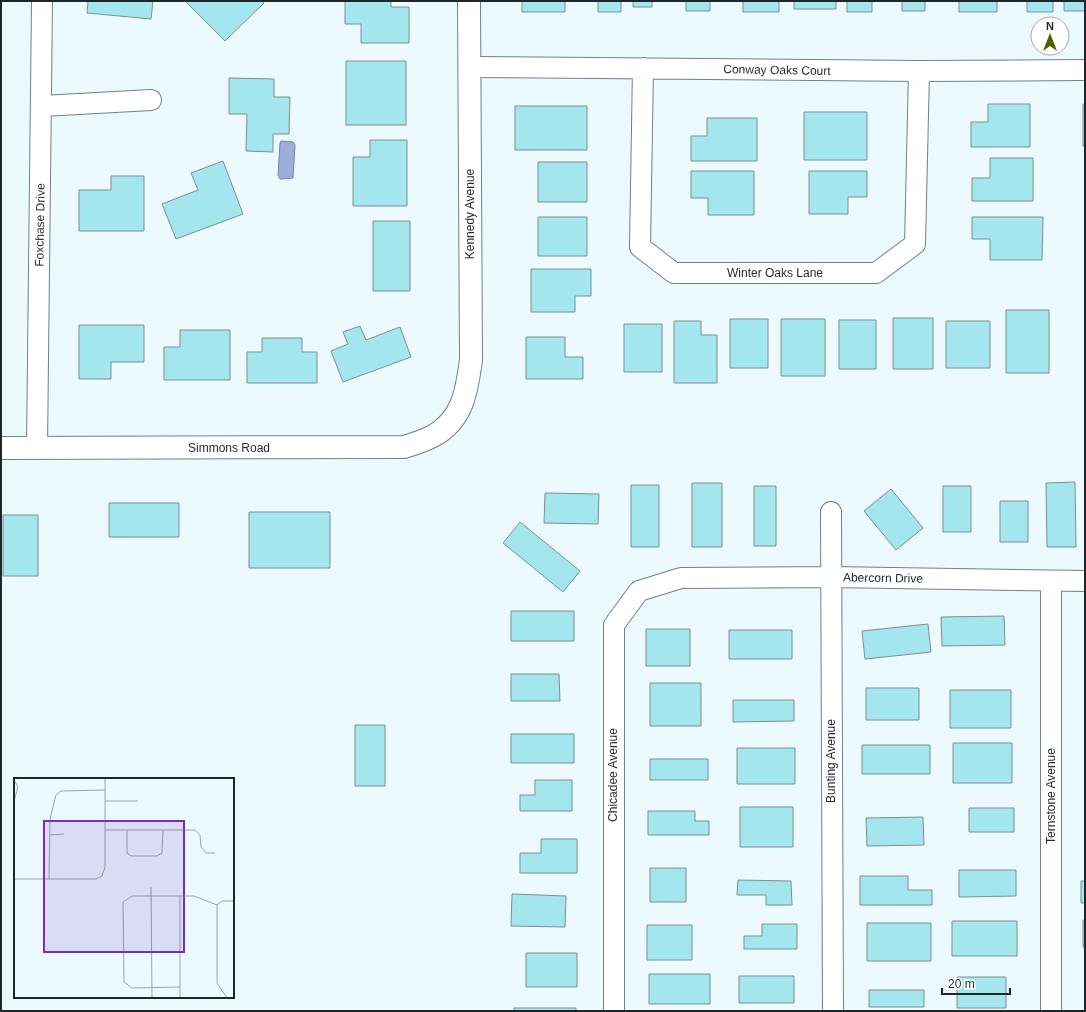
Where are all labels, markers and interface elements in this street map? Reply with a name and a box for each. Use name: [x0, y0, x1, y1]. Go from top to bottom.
north arrow: [1030, 16, 1070, 56]
text: N: [1046, 20, 1054, 32]
street label: Conway Oaks Court: [723, 62, 831, 78]
street label: Kennedy Avenue: [463, 168, 477, 259]
street label: Foxchase Drive: [32, 183, 48, 267]
street label: Winter Oaks Lane: [727, 266, 823, 280]
street label: Simmons Road: [188, 441, 270, 455]
street label: Abercorn Drive: [843, 570, 923, 586]
street label: Bunting Avenue: [824, 719, 838, 803]
street label: Chicadee Avenue: [606, 728, 620, 822]
street label: Ternstone Avenue: [1044, 748, 1058, 844]
inset map: [14, 778, 234, 998]
scale bar: [942, 970, 1010, 996]
text: 20 m: [948, 977, 975, 991]

